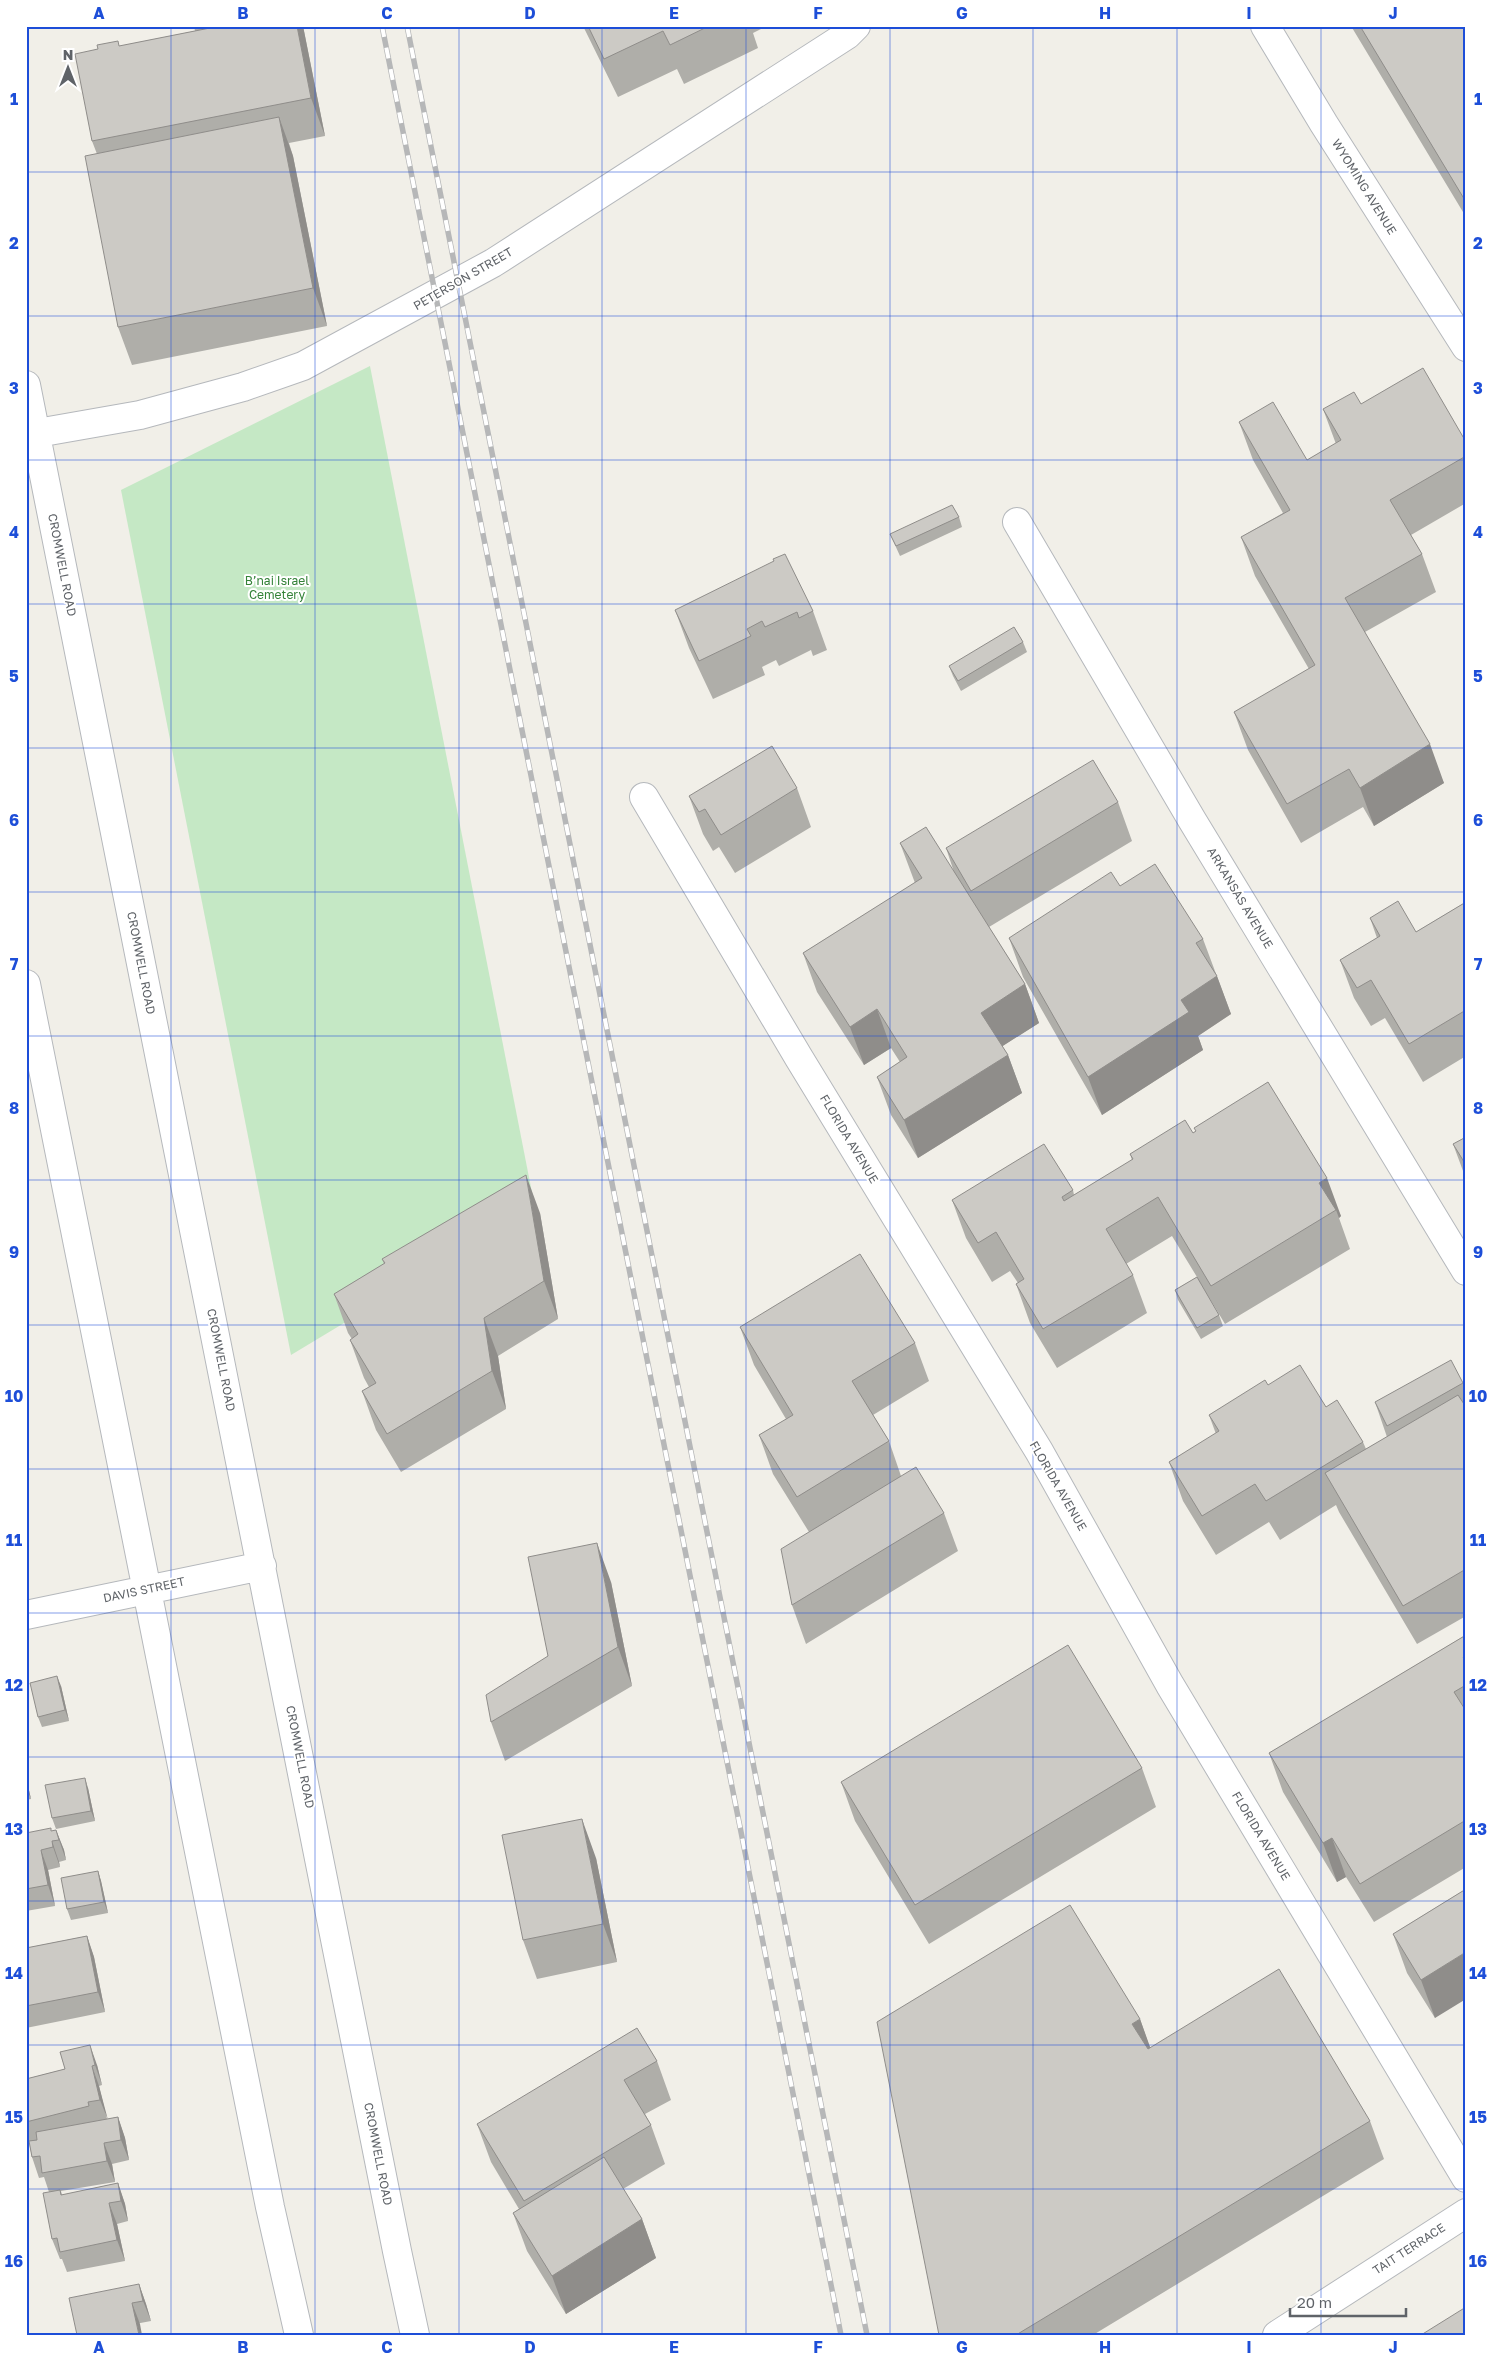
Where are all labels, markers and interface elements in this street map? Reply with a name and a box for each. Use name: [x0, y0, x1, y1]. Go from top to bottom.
text: A: [93, 3, 105, 23]
text: B: [237, 3, 249, 23]
text: C: [381, 3, 393, 23]
text: D: [524, 3, 536, 23]
text: E: [669, 3, 679, 23]
text: F: [813, 3, 823, 23]
text: G: [956, 3, 968, 23]
text: H: [1099, 3, 1111, 23]
text: I: [1246, 3, 1252, 23]
text: J: [1388, 3, 1398, 23]
north arrow: [42, 42, 92, 92]
text: N: [63, 46, 73, 63]
text: 1: [10, 89, 18, 109]
text: 1: [1474, 89, 1482, 109]
street label: WYOMING AVENUE: [1329, 136, 1400, 237]
text: 2: [9, 233, 19, 253]
text: 2: [1473, 233, 1483, 253]
street label: PETERSON STREET: [410, 244, 516, 313]
text: 3: [9, 378, 19, 398]
text: 3: [1473, 378, 1483, 398]
street label: CROMWELL ROAD: [45, 512, 80, 618]
text: 4: [9, 522, 19, 542]
text: 4: [1473, 522, 1483, 542]
park label: B’nai Israel Cemetery: [245, 573, 309, 602]
text: 5: [9, 666, 19, 686]
text: 5: [1473, 666, 1483, 686]
text: 6: [9, 810, 19, 830]
text: 6: [1473, 810, 1483, 830]
street label: ARKANSAS AVENUE: [1204, 844, 1277, 951]
street label: CROMWELL ROAD: [124, 910, 159, 1016]
text: 7: [10, 954, 19, 974]
text: 7: [1474, 954, 1483, 974]
street label: FLORIDA AVENUE: [817, 1092, 882, 1186]
text: 8: [9, 1098, 19, 1118]
text: 8: [1473, 1098, 1483, 1118]
text: 9: [9, 1242, 19, 1262]
text: 9: [1473, 1242, 1483, 1262]
street label: CROMWELL ROAD: [204, 1307, 239, 1413]
text: 10: [5, 1386, 23, 1406]
text: 10: [1469, 1386, 1487, 1406]
street label: FLORIDA AVENUE: [1027, 1438, 1090, 1533]
text: 11: [6, 1530, 22, 1550]
text: 11: [1470, 1530, 1486, 1550]
street label: DAVIS STREET: [102, 1573, 187, 1605]
text: 12: [5, 1675, 23, 1695]
text: 12: [1469, 1675, 1487, 1695]
street label: CROMWELL ROAD: [283, 1704, 318, 1810]
street label: FLORIDA AVENUE: [1229, 1789, 1294, 1883]
text: 13: [5, 1819, 23, 1839]
text: 13: [1469, 1819, 1487, 1839]
text: 14: [5, 1963, 23, 1983]
text: 14: [1469, 1963, 1487, 1983]
street label: CROMWELL ROAD: [361, 2101, 396, 2207]
text: 15: [5, 2107, 23, 2127]
text: 15: [1469, 2107, 1487, 2127]
street label: TAIT TERRACE: [1370, 2220, 1448, 2277]
text: 16: [5, 2251, 23, 2271]
text: 16: [1469, 2251, 1487, 2271]
scale bar: [1290, 2286, 1406, 2318]
text: 20 m: [1297, 2293, 1332, 2311]
text: A: [93, 2337, 105, 2357]
text: B: [237, 2337, 249, 2357]
text: C: [381, 2337, 393, 2357]
text: D: [524, 2337, 536, 2357]
text: E: [669, 2337, 679, 2357]
text: F: [813, 2337, 823, 2357]
text: G: [956, 2337, 968, 2357]
text: H: [1099, 2337, 1111, 2357]
text: I: [1246, 2337, 1252, 2357]
text: J: [1388, 2337, 1398, 2357]

